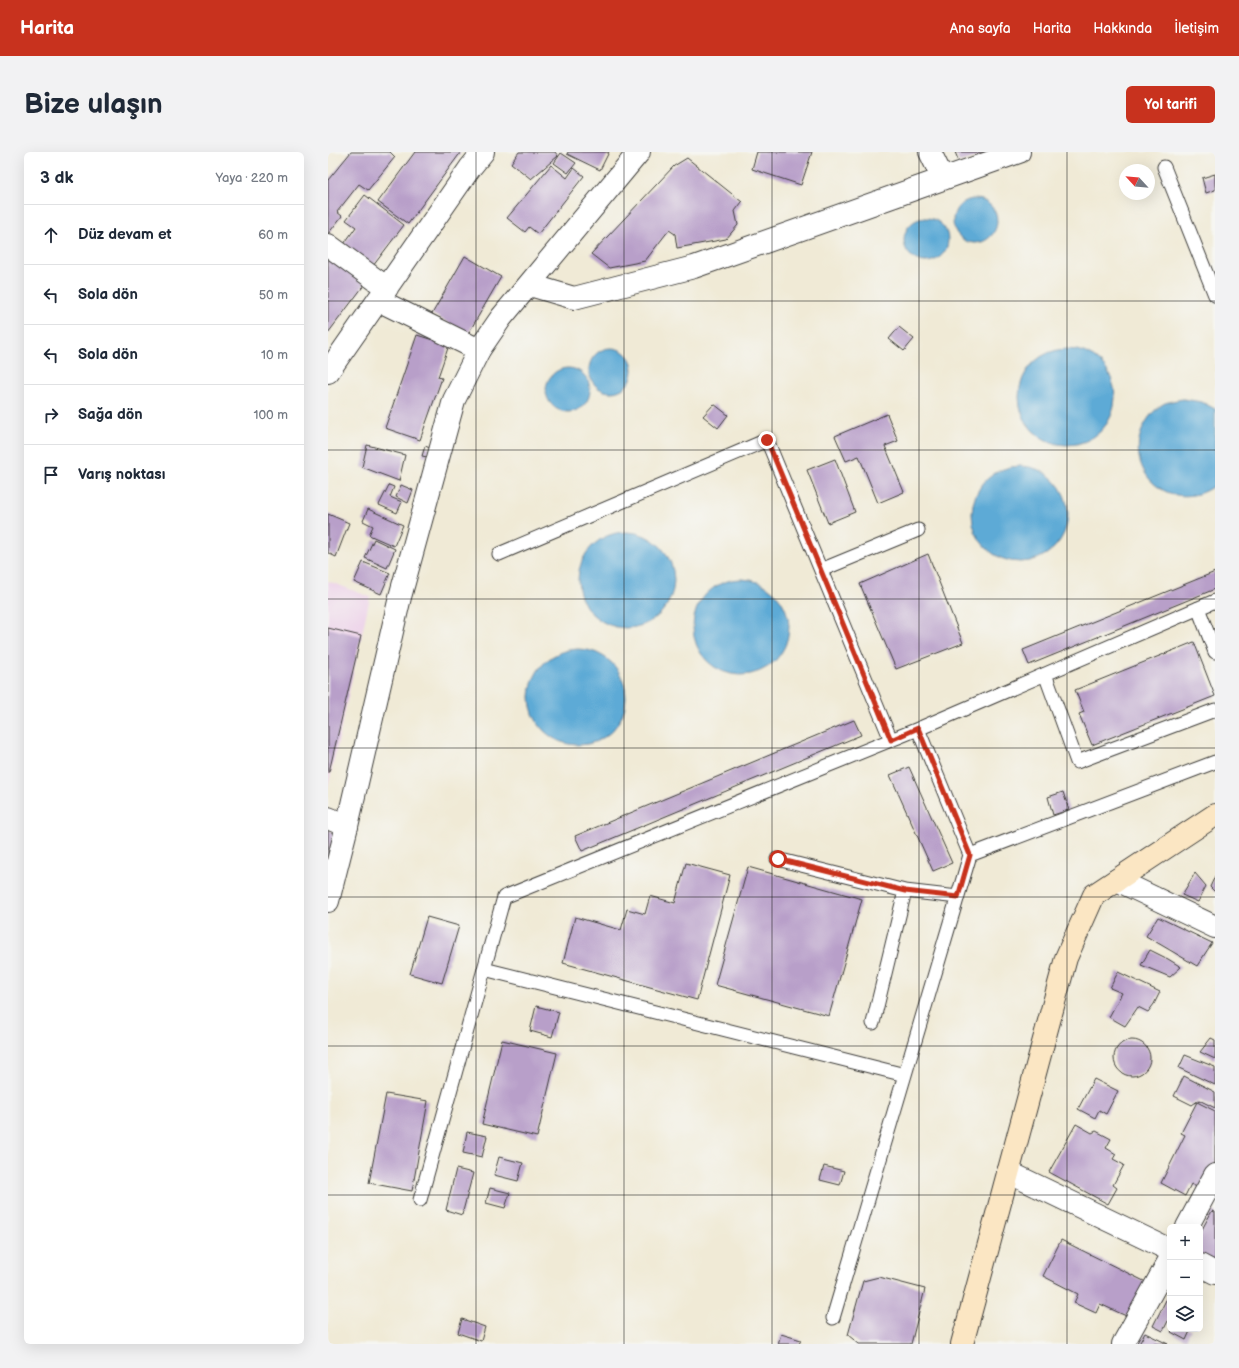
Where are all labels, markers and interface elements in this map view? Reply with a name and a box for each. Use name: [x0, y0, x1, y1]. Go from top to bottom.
text: Harita: [20, 17, 74, 40]
text: Ana sayfa: [950, 20, 1011, 37]
text: Harita: [1033, 20, 1071, 37]
text: Hakkında: [1093, 20, 1152, 37]
text: İletişim: [1174, 20, 1219, 37]
button: Yol tarifi: [1126, 86, 1215, 123]
text: Bize ulaşın: [24, 88, 163, 121]
north arrow: [1119, 164, 1155, 200]
text: 3 dk: [40, 168, 73, 188]
text: Yaya · 220 m: [216, 170, 288, 186]
icon: ahead: [40, 224, 62, 246]
text: Düz devam et: [78, 225, 172, 244]
text: 60 m: [258, 227, 288, 243]
icon: left: [40, 284, 62, 306]
text: Sola dön: [78, 285, 138, 304]
text: 50 m: [259, 287, 288, 303]
icon: left: [40, 344, 62, 366]
text: Sola dön: [78, 345, 138, 364]
text: 10 m: [261, 347, 288, 363]
icon: right: [40, 404, 62, 426]
text: Sağa dön: [78, 405, 143, 424]
text: 100 m: [253, 407, 288, 423]
route end: [758, 431, 776, 449]
icon: arrive: [40, 464, 62, 486]
text: Varış noktası: [78, 465, 165, 484]
route start: [769, 850, 787, 868]
map controls: [1167, 1224, 1203, 1332]
button: +: [1167, 1224, 1203, 1260]
button: −: [1167, 1260, 1203, 1296]
button: layers: [1167, 1296, 1203, 1332]

